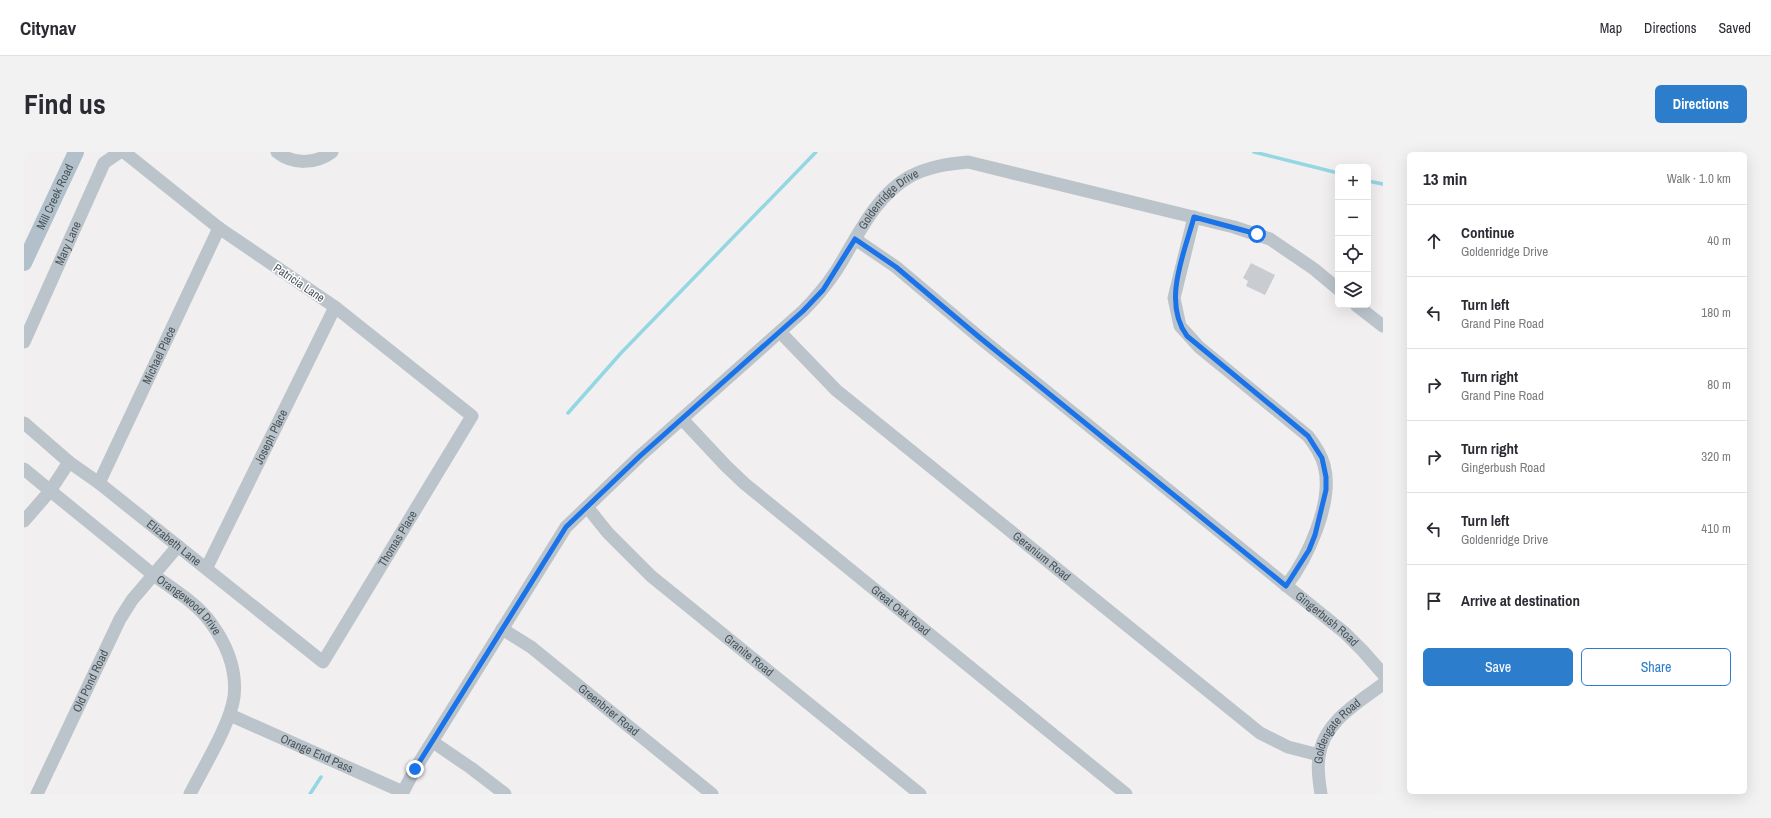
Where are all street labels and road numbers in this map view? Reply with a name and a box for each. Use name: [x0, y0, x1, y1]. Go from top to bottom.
street label: Mill Creek Road: [33, 162, 77, 232]
street label: Goldenridge Drive: [855, 165, 921, 233]
street label: Mary Lane: [51, 219, 85, 268]
street label: Patricia Lane: [270, 260, 328, 306]
street label: Michael Place: [139, 324, 179, 387]
street label: Joseph Place: [251, 407, 291, 467]
street label: Thomas Place: [374, 508, 421, 570]
street label: Elizabeth Lane: [143, 516, 205, 570]
street label: Geranium Road: [1009, 528, 1074, 585]
street label: Orangewood Drive: [153, 572, 225, 638]
street label: Great Oak Road: [868, 582, 933, 639]
street label: Gingerbush Road: [1292, 588, 1362, 650]
street label: Granite Road: [721, 630, 777, 680]
street label: Old Pond Road: [69, 647, 112, 715]
street label: Greenbrier Road: [575, 680, 642, 739]
street label: Goldengate Road: [1310, 695, 1364, 765]
street label: Orange End Pass: [278, 730, 356, 777]

